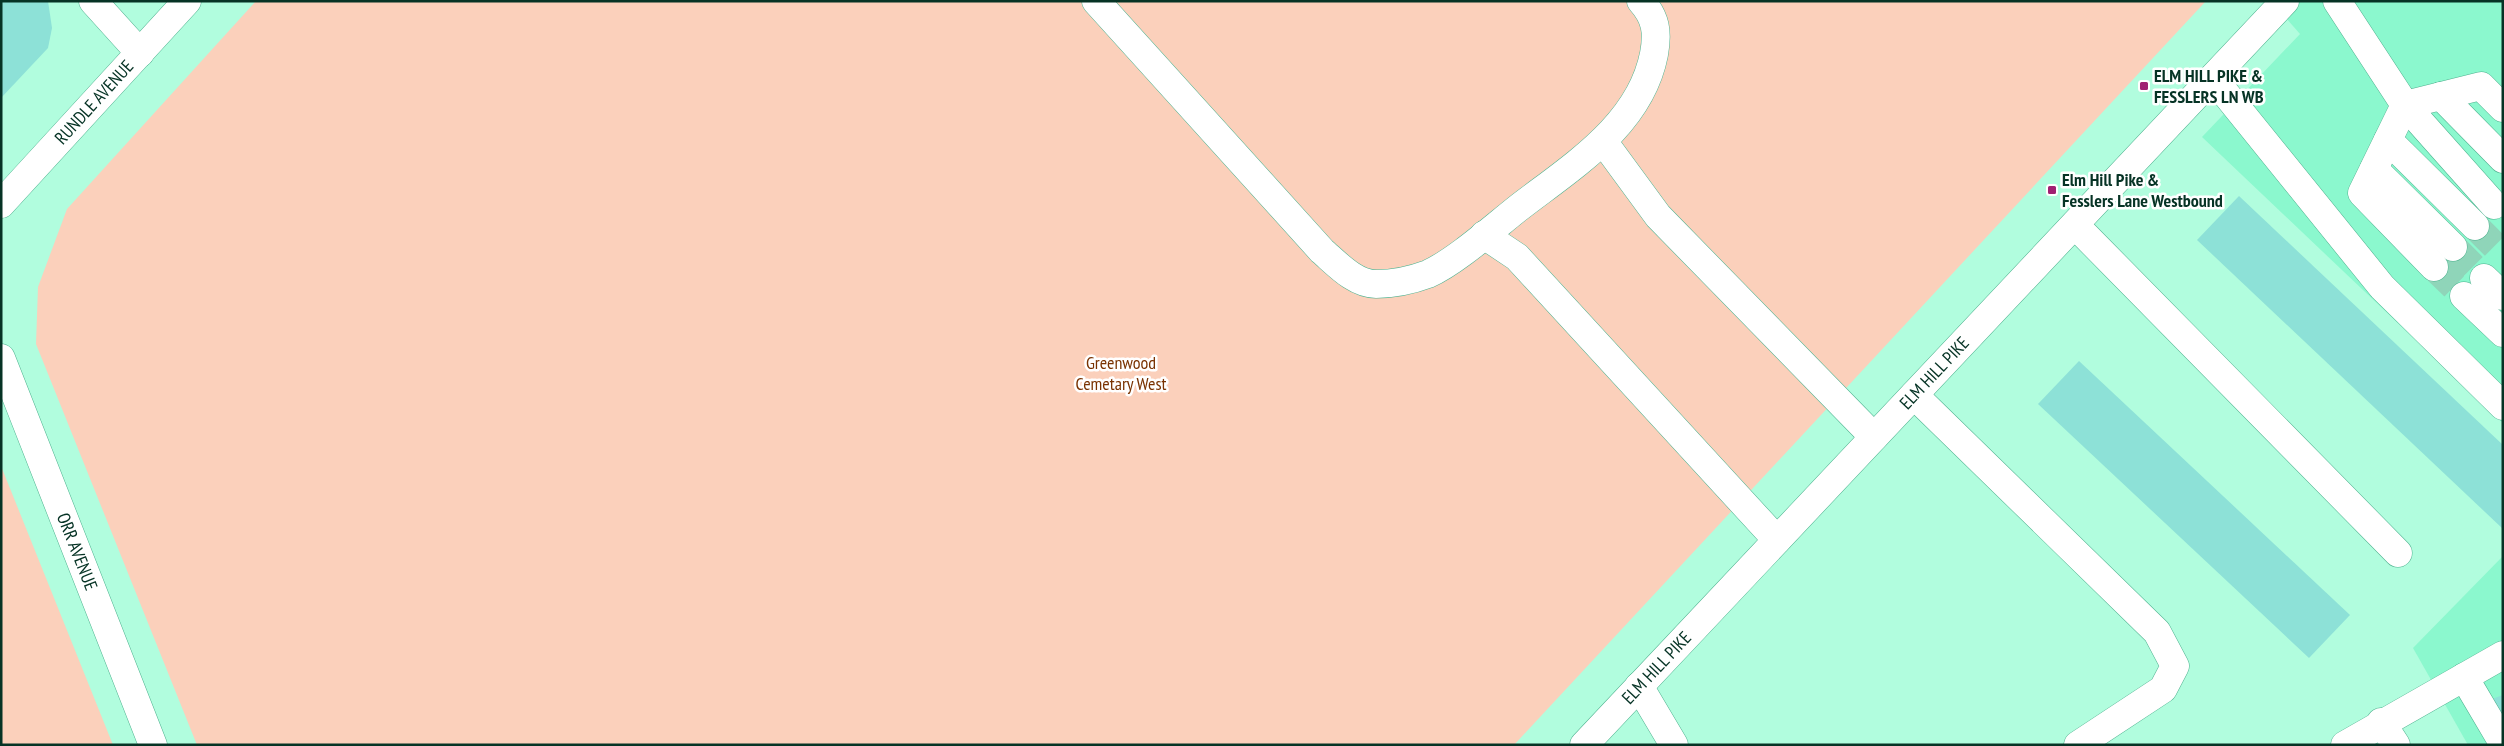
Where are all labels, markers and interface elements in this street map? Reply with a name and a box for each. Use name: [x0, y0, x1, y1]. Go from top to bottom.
street label: RUNDLE AVENUE: [49, 55, 138, 149]
place label: ELM HILL PIKE & FESSLERS LN WB: [2154, 64, 2264, 108]
marker: ELM HILL PIKE & FESSLERS LN WB: [2138, 80, 2150, 92]
place label: Elm Hill Pike & Fesslers Lane Westbound: [2062, 168, 2223, 212]
marker: Elm Hill Pike & Fesslers Lane Westbound: [2046, 184, 2058, 196]
street label: ELM HILL PIKE: [1894, 332, 1974, 414]
park label: Greenwood Cemetary West: [1075, 351, 1167, 395]
street label: ORR AVENUE: [52, 509, 103, 593]
street label: ELM HILL PIKE: [1617, 626, 1696, 709]

